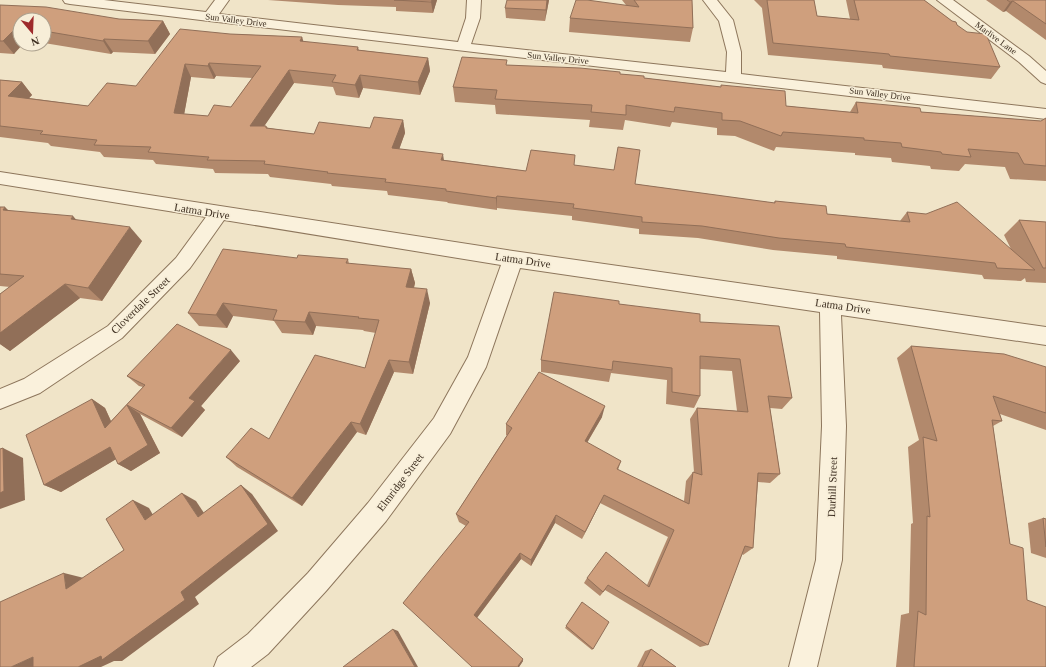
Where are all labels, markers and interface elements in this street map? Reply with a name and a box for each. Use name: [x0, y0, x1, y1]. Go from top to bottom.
street label: Sun Valley Drive: [205, 11, 267, 29]
north arrow: [12, 12, 52, 52]
street label: Marlive Lane: [973, 20, 1019, 56]
text: N: [29, 34, 41, 48]
street label: Sun Valley Drive: [527, 50, 589, 66]
street label: Sun Valley Drive: [849, 85, 911, 103]
street label: Latma Drive: [173, 201, 231, 221]
street label: Latma Drive: [494, 250, 552, 270]
street label: Cloverdale Street: [108, 274, 172, 336]
street label: Latma Drive: [814, 296, 872, 316]
street label: Elmridge Street: [374, 451, 426, 513]
street label: Durhill Street: [825, 457, 839, 517]

